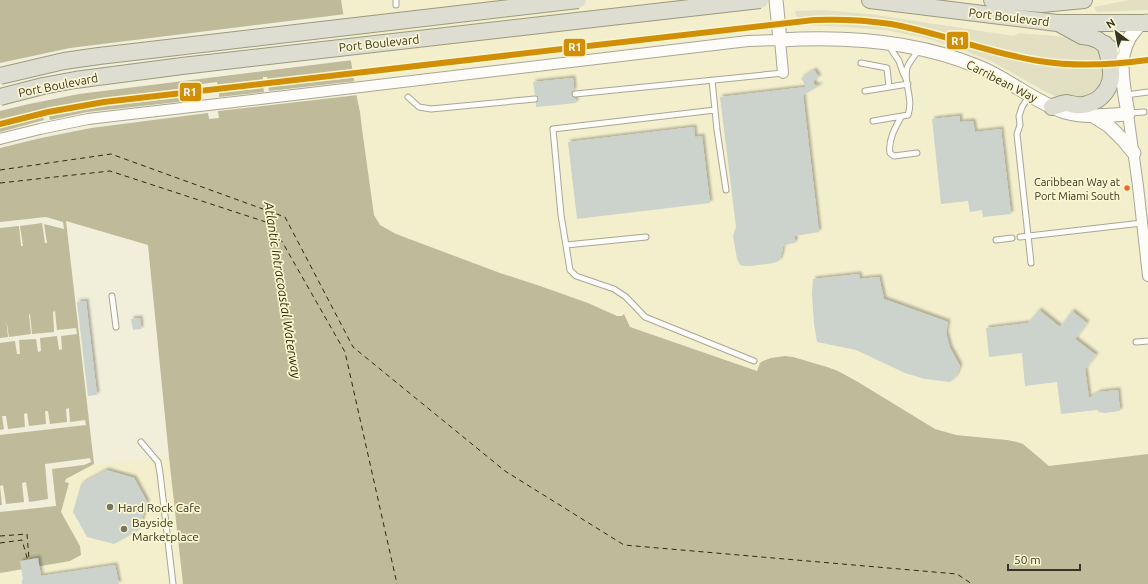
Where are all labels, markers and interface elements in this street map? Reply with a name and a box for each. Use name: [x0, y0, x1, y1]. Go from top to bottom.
street label: Port Boulevard: [968, 6, 1050, 28]
north arrow: [1096, 12, 1136, 52]
text: N: [1104, 16, 1117, 31]
line badge: R1: [946, 31, 969, 50]
street label: Port Boulevard: [338, 32, 420, 54]
text: R1: [951, 35, 965, 47]
line badge: R1: [563, 38, 586, 57]
text: R1: [568, 41, 582, 53]
street label: Carribean Way: [964, 58, 1040, 105]
street label: Port Boulevard: [17, 71, 99, 99]
line badge: R1: [179, 82, 202, 102]
text: R1: [183, 86, 197, 98]
place label: Caribbean Way at Port Miami South: [1034, 176, 1121, 202]
marker: Caribbean Way at Port Miami South: [1122, 183, 1132, 193]
water label: Atlantic Intracoastal Waterway: [262, 200, 304, 380]
place label: Hard Rock Cafe: [118, 501, 200, 514]
marker: Hard Rock Cafe: [105, 502, 115, 512]
place label: Bayside Marketplace: [132, 516, 199, 543]
marker: Bayside Marketplace: [119, 524, 129, 534]
scale bar: [1008, 546, 1080, 572]
text: 50 m: [1014, 553, 1041, 566]

